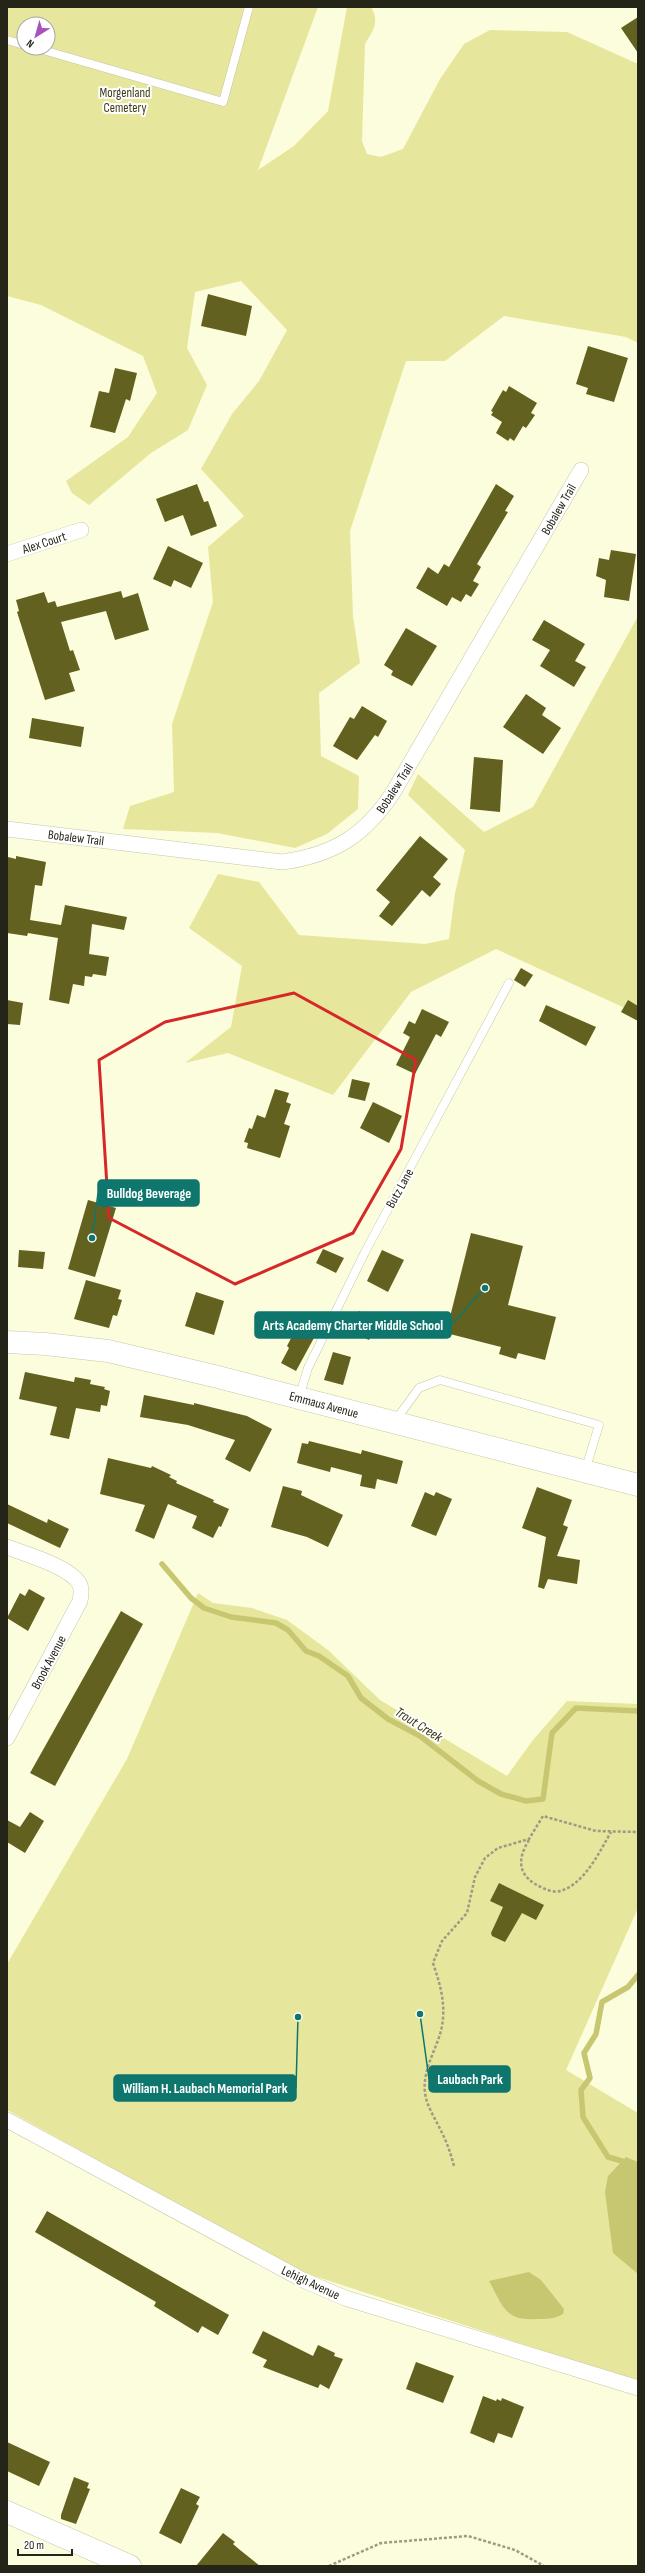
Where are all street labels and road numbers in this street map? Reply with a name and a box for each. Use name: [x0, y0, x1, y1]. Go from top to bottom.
street label: Bobalew Trail: [538, 481, 580, 538]
street label: Alex Court: [19, 528, 68, 558]
street label: Bobalew Trail: [373, 761, 417, 816]
street label: Bobalew Trail: [47, 827, 105, 849]
street label: Butz Lane: [383, 1166, 417, 1211]
street label: Emmaus Avenue: [287, 1388, 360, 1422]
street label: Brook Avenue: [28, 1633, 70, 1692]
street label: Lehigh Avenue: [279, 2262, 342, 2303]

